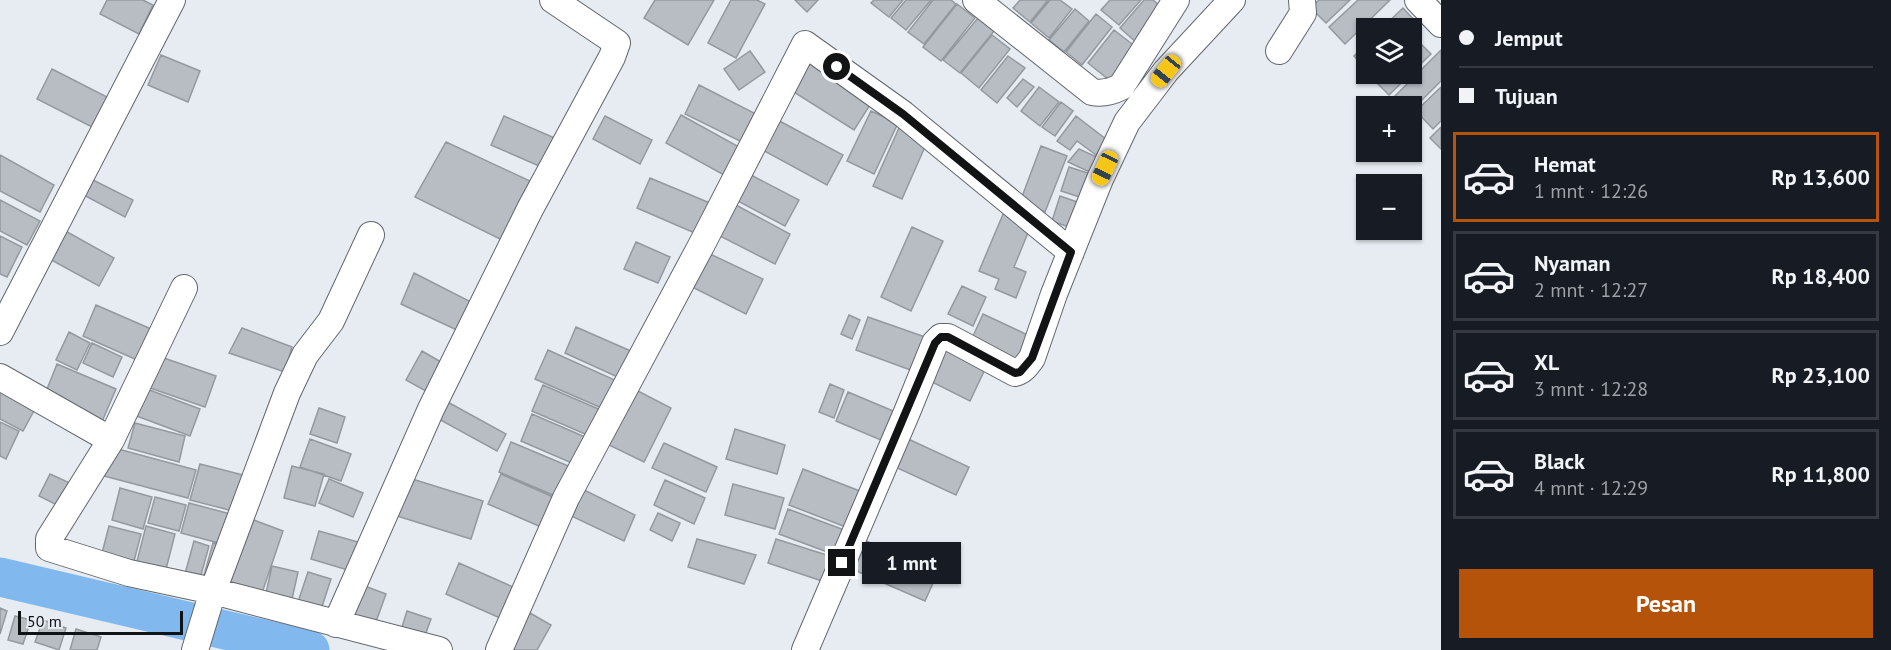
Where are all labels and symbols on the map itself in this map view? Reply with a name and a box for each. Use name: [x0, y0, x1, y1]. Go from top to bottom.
car: [1148, 51, 1184, 91]
route start: [823, 53, 850, 80]
car: [1089, 148, 1121, 188]
callout: 1 mnt: [863, 542, 962, 584]
route end: [828, 549, 855, 576]
scale bar: [18, 608, 183, 636]

